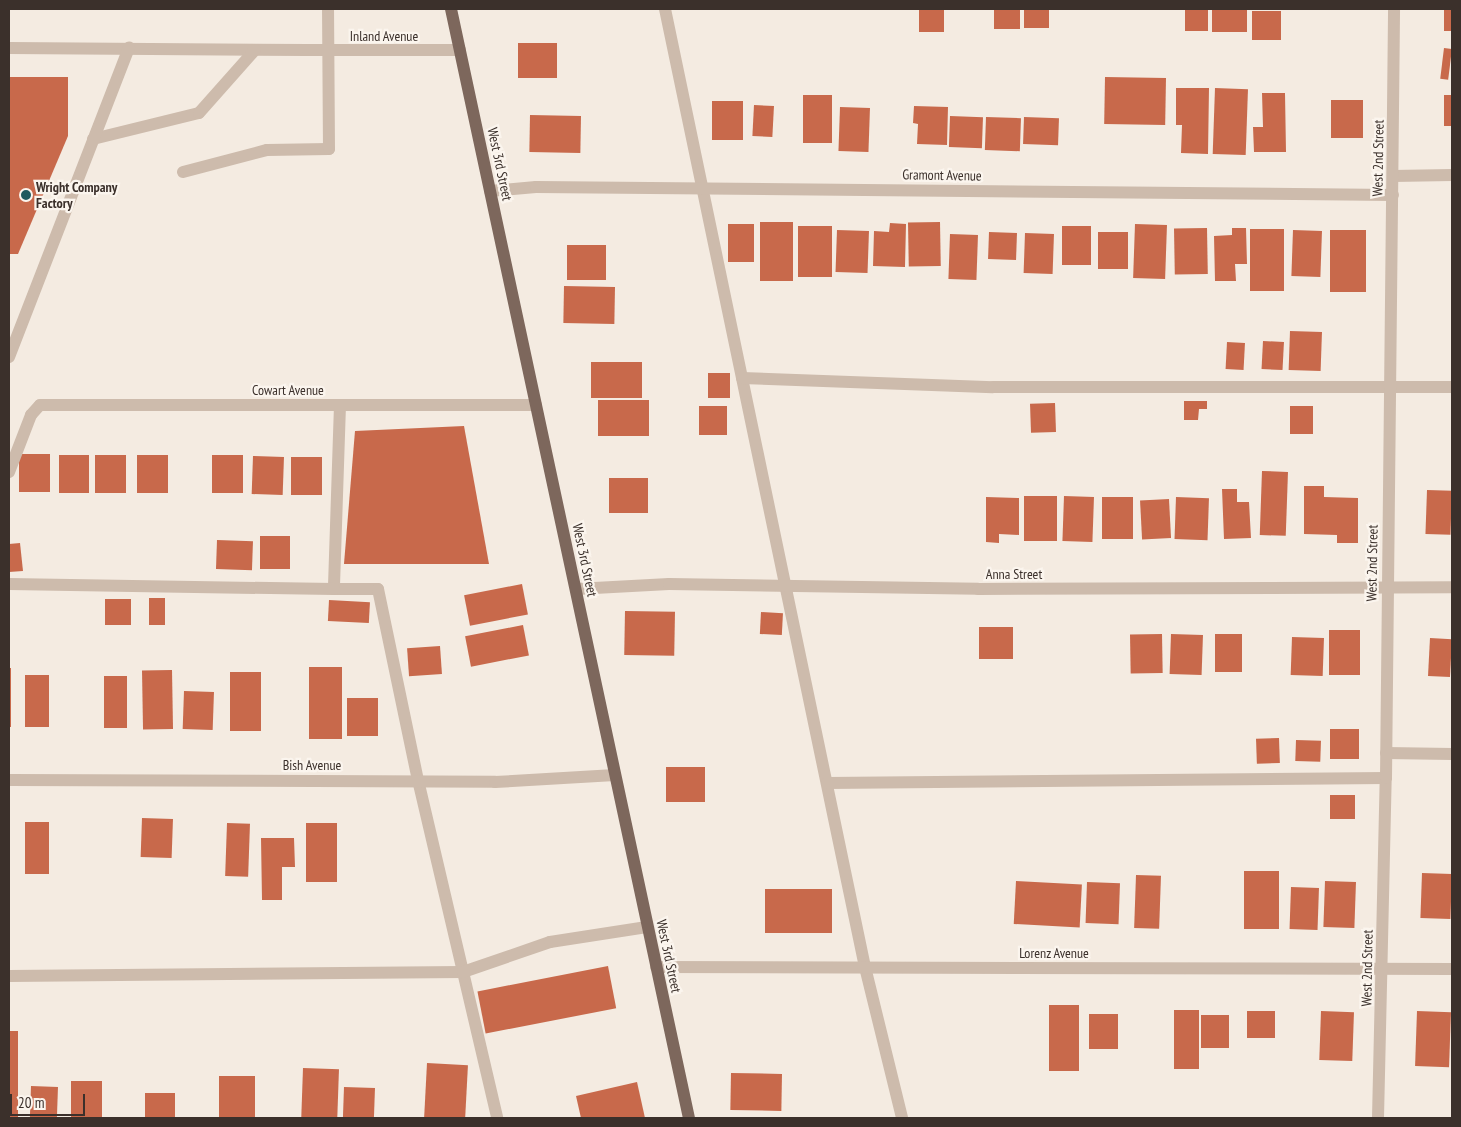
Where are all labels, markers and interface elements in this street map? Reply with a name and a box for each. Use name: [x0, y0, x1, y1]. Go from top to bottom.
street label: Inland Avenue: [350, 28, 418, 44]
street label: West 2nd Street: [1369, 120, 1387, 196]
street label: West 3rd Street: [484, 126, 516, 202]
street label: Gramont Avenue: [902, 166, 982, 184]
place label: Wright Company Factory: [36, 179, 118, 212]
marker: Wright Company Factory: [20, 189, 32, 201]
street label: Cowart Avenue: [252, 382, 324, 398]
street label: West 3rd Street: [569, 522, 601, 598]
street label: West 2nd Street: [1363, 525, 1381, 601]
street label: Anna Street: [986, 566, 1042, 582]
street label: Bish Avenue: [283, 757, 341, 773]
street label: West 3rd Street: [653, 918, 685, 994]
street label: West 2nd Street: [1358, 930, 1376, 1006]
street label: Lorenz Avenue: [1019, 945, 1089, 961]
scale bar: [12, 1084, 88, 1116]
text: 20 m: [18, 1093, 44, 1112]

